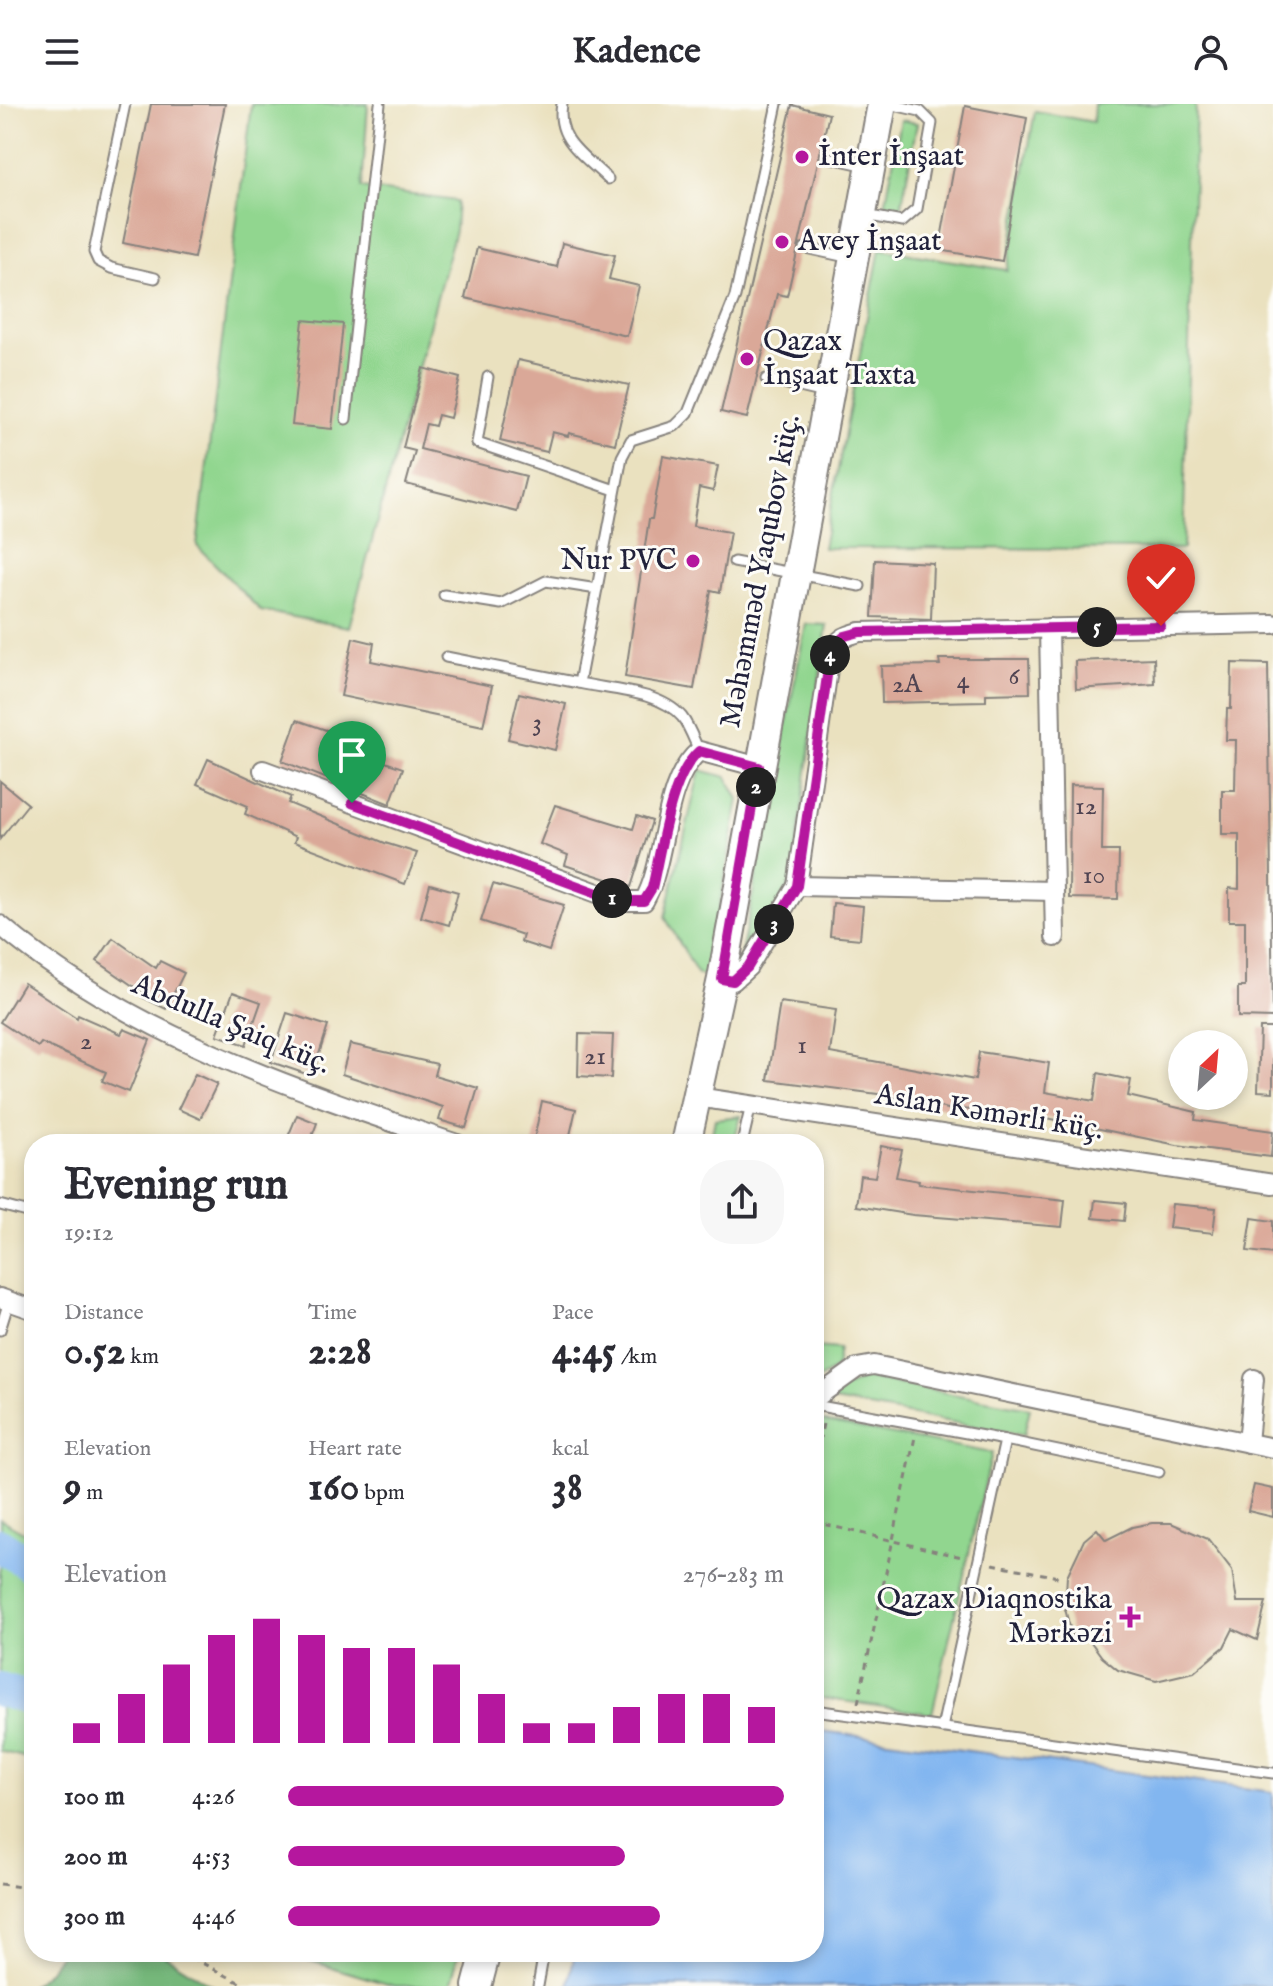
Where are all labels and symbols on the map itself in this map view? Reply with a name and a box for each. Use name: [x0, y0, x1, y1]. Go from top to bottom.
place label: İnter İnşaat: [818, 138, 964, 176]
marker: İnter İnşaat: [793, 148, 811, 166]
place label: Avey İnşaat: [797, 223, 942, 261]
marker: Avey İnşaat: [773, 233, 791, 251]
place label: Qazax İnşaat Taxta: [763, 323, 916, 395]
marker: Qazax İnşaat Taxta: [738, 350, 756, 368]
street label: Məhəmməd Yaqubov küç.: [712, 411, 810, 731]
place label: Nur PVC: [561, 542, 677, 580]
pin: [1127, 544, 1195, 626]
marker: Nur PVC: [684, 552, 702, 570]
pin: 5: [1077, 607, 1117, 647]
pin: 4: [810, 635, 850, 675]
house number: 6: [1009, 660, 1021, 693]
house number: 4: [957, 664, 970, 697]
house number: 2A: [892, 668, 923, 701]
house number: 3: [532, 706, 542, 739]
pin: [318, 721, 386, 803]
pin: 2: [736, 767, 776, 807]
house number: 12: [1075, 790, 1097, 823]
house number: 10: [1083, 859, 1105, 892]
pin: 1: [592, 878, 632, 918]
pin: 3: [754, 904, 794, 944]
street label: Abdulla Şaiq küç.: [125, 966, 336, 1084]
house number: 2: [80, 1025, 92, 1058]
house number: 1: [797, 1029, 807, 1062]
north arrow: [1168, 1030, 1248, 1110]
house number: 21: [584, 1040, 606, 1073]
street label: Aslan Kəmərli küç.: [871, 1076, 1106, 1150]
place label: Qazax Diaqnostika Mərkəzi: [876, 1581, 1112, 1653]
marker: Qazax Diaqnostika Mərkəzi: [1119, 1606, 1141, 1628]

